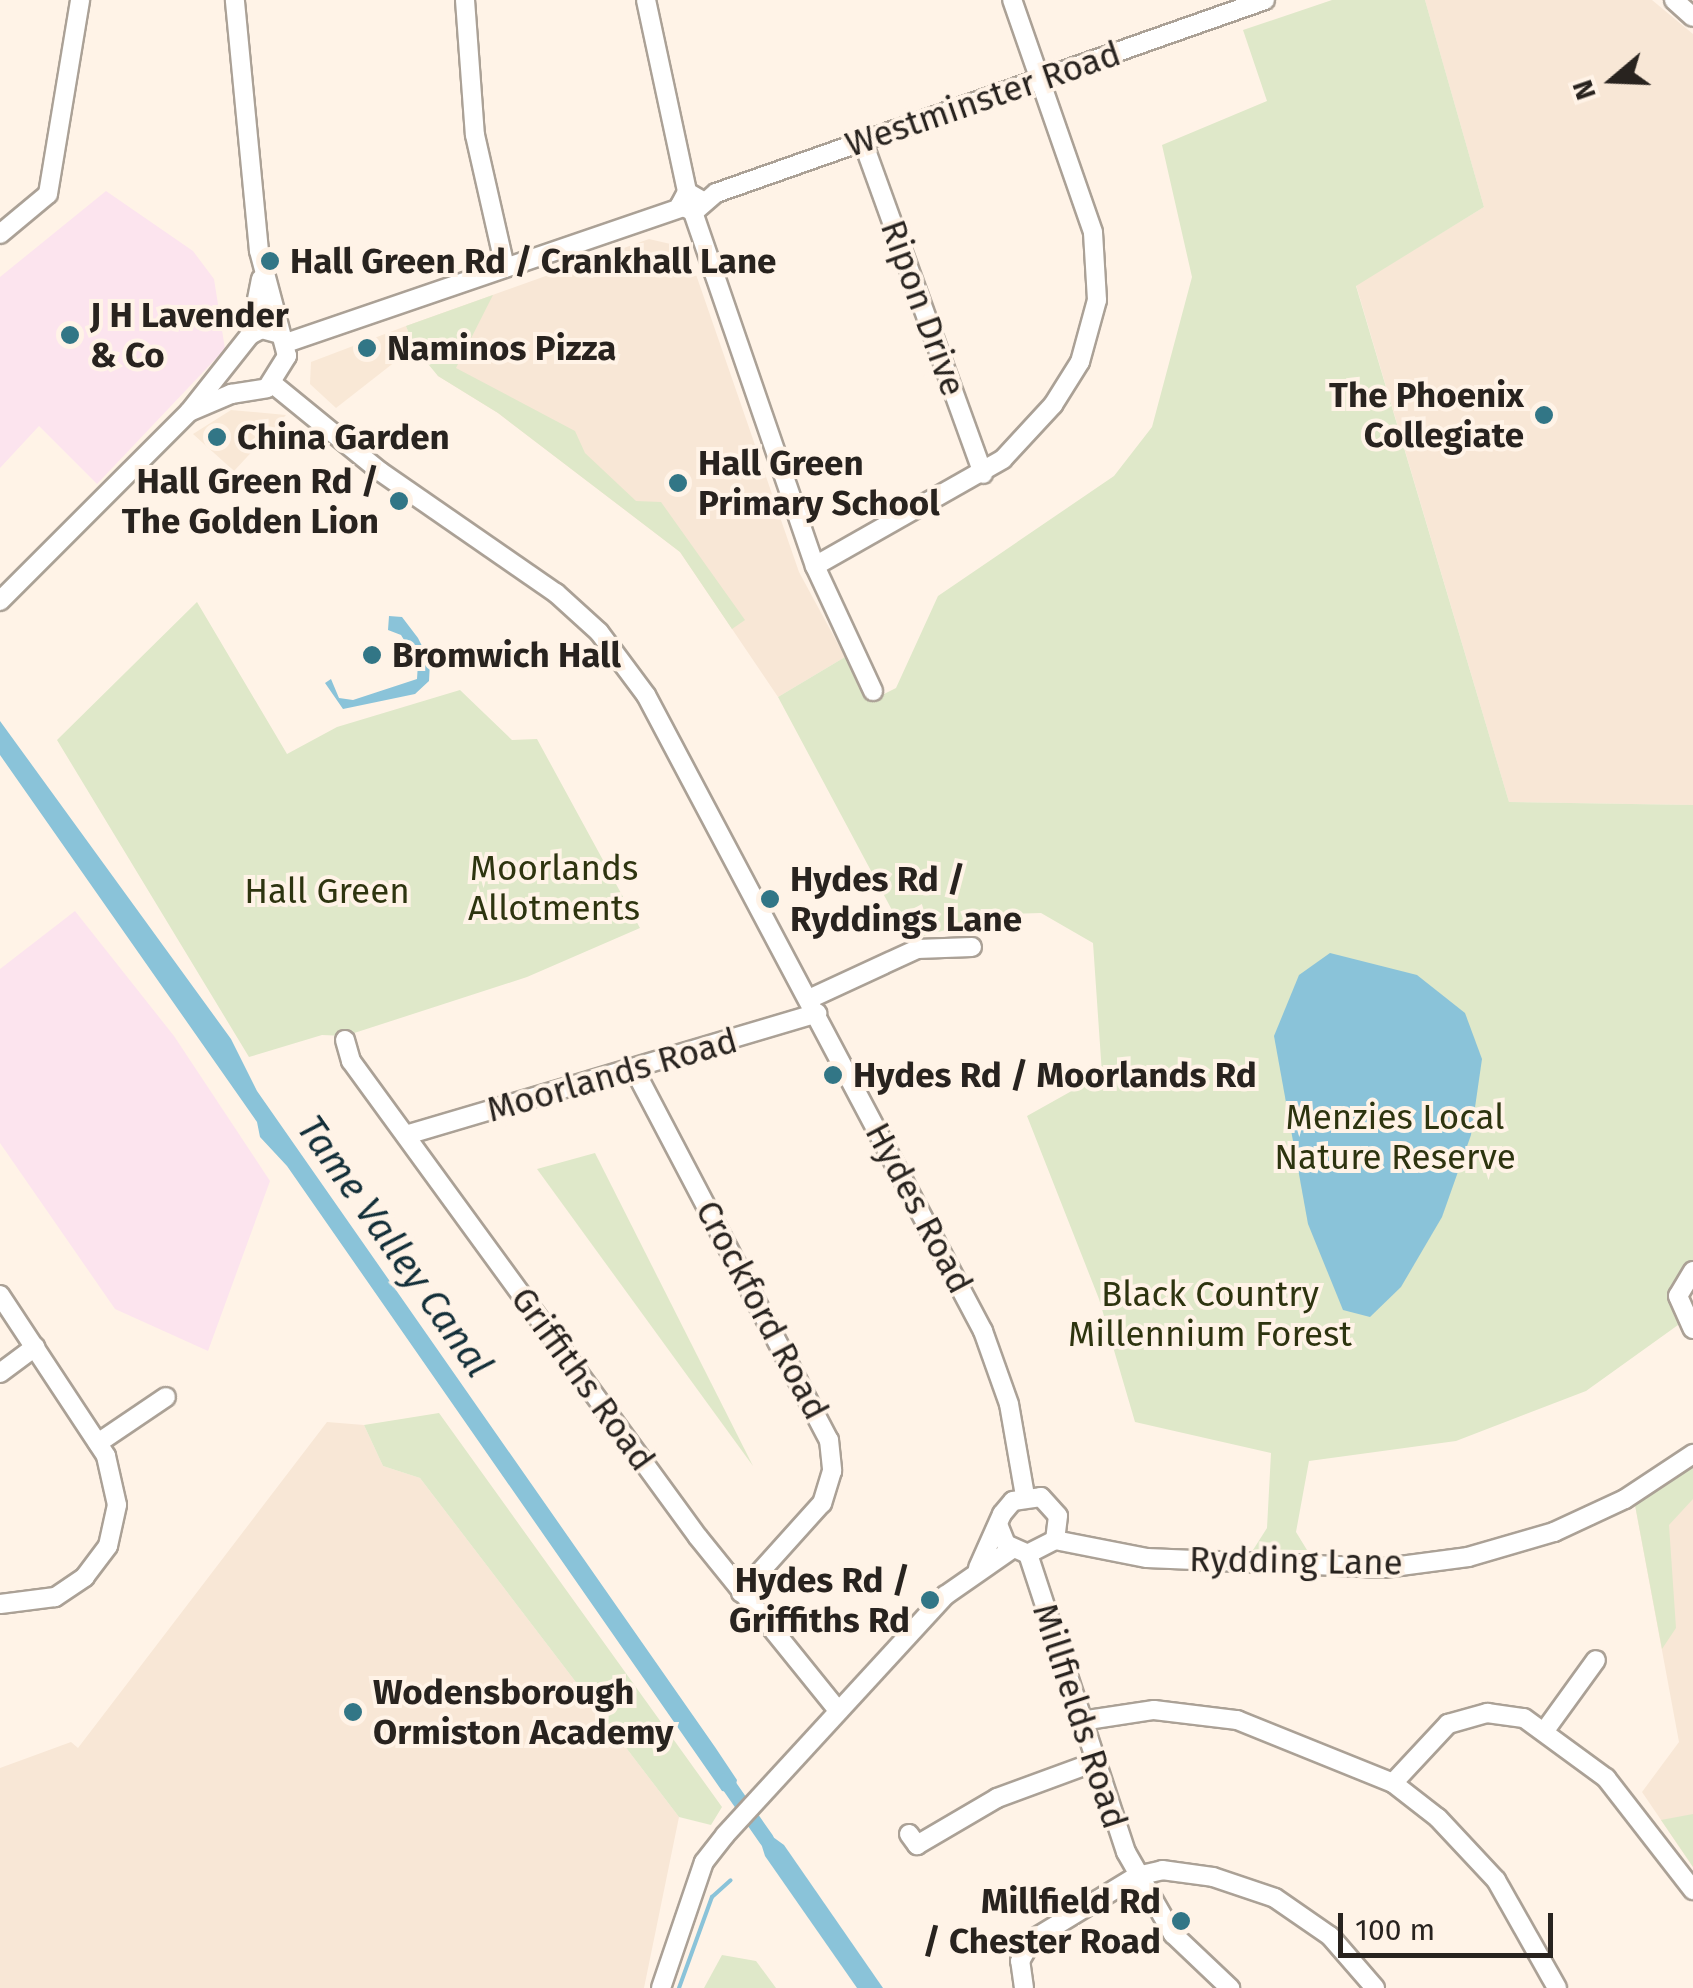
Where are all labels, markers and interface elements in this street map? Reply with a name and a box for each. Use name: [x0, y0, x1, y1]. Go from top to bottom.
north arrow: [1563, 30, 1663, 130]
street label: Westminster Road: [840, 32, 1126, 166]
text: N: [1566, 76, 1603, 104]
street label: Ripon Drive: [872, 214, 974, 402]
place label: Hall Green Rd / Crankhall Lane: [290, 240, 776, 282]
marker: Hall Green Rd / Crankhall Lane: [259, 250, 281, 272]
place label: J H Lavender & Co: [90, 294, 289, 376]
marker: J H Lavender & Co: [59, 324, 81, 346]
place label: Naminos Pizza: [387, 327, 616, 369]
marker: Naminos Pizza: [356, 337, 378, 359]
place label: The Phoenix Collegiate: [1329, 374, 1524, 456]
marker: The Phoenix Collegiate: [1533, 404, 1555, 426]
place label: China Garden: [237, 416, 450, 458]
marker: China Garden: [206, 426, 228, 448]
place label: Hall Green Primary School: [698, 442, 940, 524]
place label: Hall Green Rd / The Golden Lion: [122, 460, 379, 542]
marker: Hall Green Primary School: [667, 472, 689, 494]
marker: Hall Green Rd / The Golden Lion: [388, 490, 410, 512]
place label: Bromwich Hall: [392, 634, 621, 676]
marker: Bromwich Hall: [361, 644, 383, 666]
park label: Moorlands Allotments: [468, 847, 640, 929]
place label: Hydes Rd / Ryddings Lane: [790, 858, 1022, 940]
park label: Hall Green: [244, 870, 410, 912]
marker: Hydes Rd / Ryddings Lane: [759, 888, 781, 910]
street label: Moorlands Road: [482, 1019, 742, 1131]
place label: Hydes Rd / Moorlands Rd: [853, 1054, 1257, 1096]
marker: Hydes Rd / Moorlands Rd: [822, 1064, 844, 1086]
park label: Menzies Local Nature Reserve: [1274, 1096, 1516, 1178]
water label: Tame Valley Canal: [287, 1108, 501, 1386]
street label: Hydes Road: [857, 1115, 981, 1301]
street label: Crockford Road: [687, 1193, 837, 1427]
park label: Black Country Millennium Forest: [1068, 1273, 1352, 1355]
street label: Griffiths Road: [502, 1279, 664, 1479]
street label: Rydding Lane: [1189, 1538, 1403, 1584]
place label: Hydes Rd / Griffiths Rd: [729, 1559, 910, 1641]
marker: Hydes Rd / Griffiths Rd: [919, 1589, 941, 1611]
street label: Millfields Road: [1024, 1598, 1136, 1834]
place label: Wodensborough Ormiston Academy: [373, 1671, 673, 1753]
marker: Wodensborough Ormiston Academy: [342, 1701, 364, 1723]
place label: Millfield Rd / Chester Road: [922, 1880, 1161, 1962]
scale bar: [1343, 1893, 1558, 1955]
marker: Millfield Rd / Chester Road: [1170, 1910, 1192, 1932]
text: 100 m: [1355, 1912, 1435, 1948]

